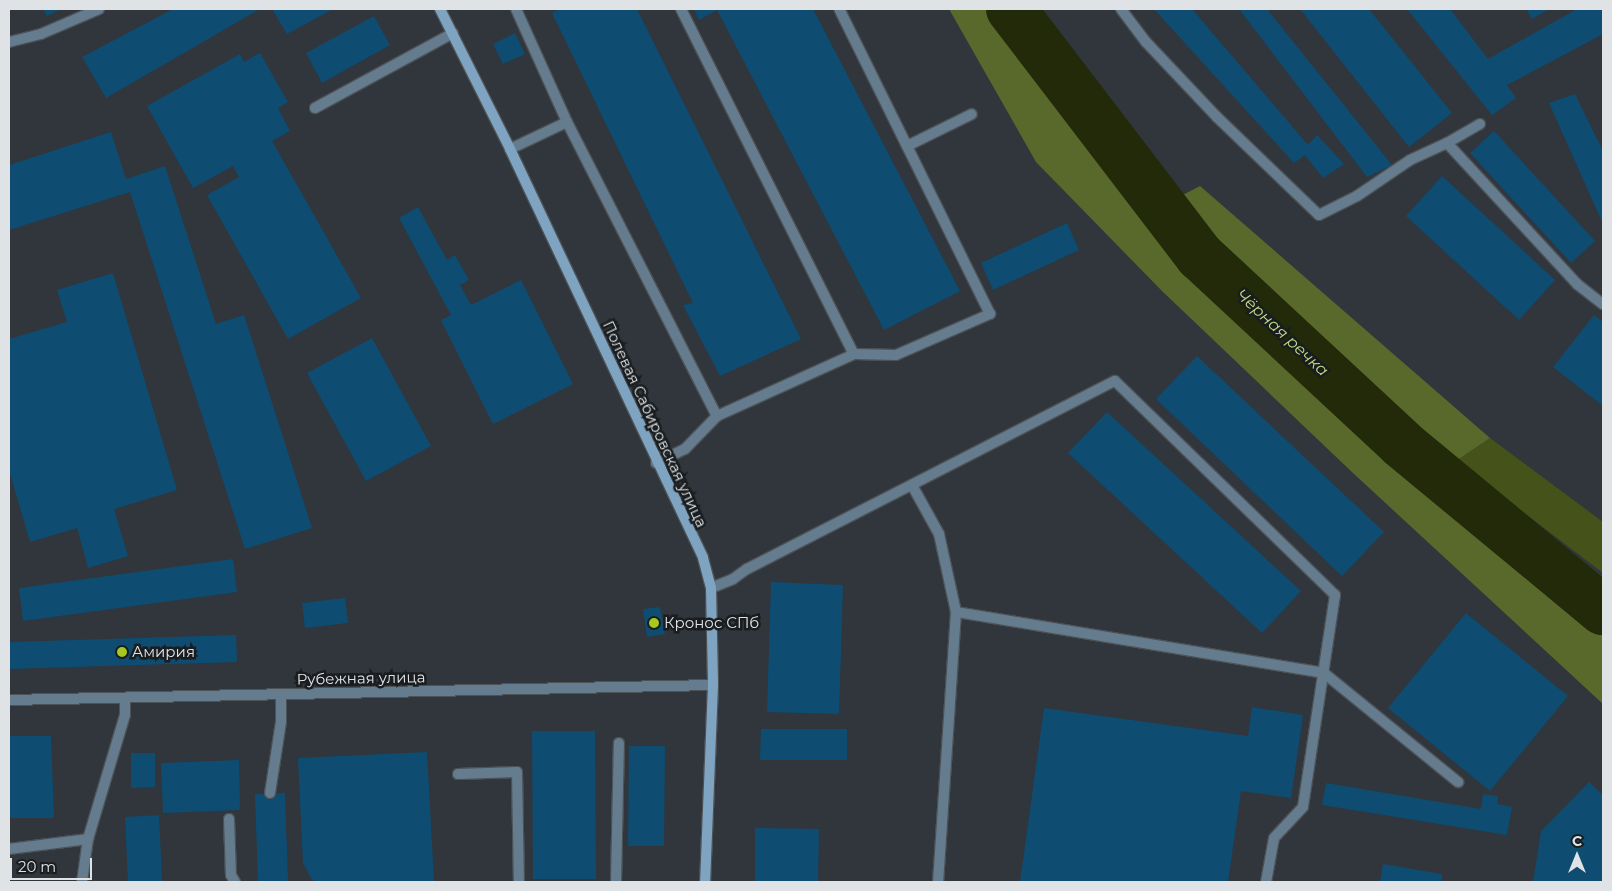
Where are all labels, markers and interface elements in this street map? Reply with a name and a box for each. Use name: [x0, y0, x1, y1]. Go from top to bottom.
water label: Чёрная речка: [1232, 285, 1332, 381]
street label: Полевая Сабировская улица: [599, 318, 711, 530]
place label: Кронос СПб: [664, 614, 759, 632]
marker: Кронос СПб: [648, 617, 660, 629]
place label: Амирия: [132, 643, 195, 661]
marker: Амирия: [116, 646, 128, 658]
street label: Рубежная улица: [296, 668, 426, 688]
north arrow: [1552, 831, 1602, 881]
text: С: [1572, 832, 1582, 850]
scale bar: [12, 848, 95, 880]
text: 20 m: [18, 857, 56, 876]

